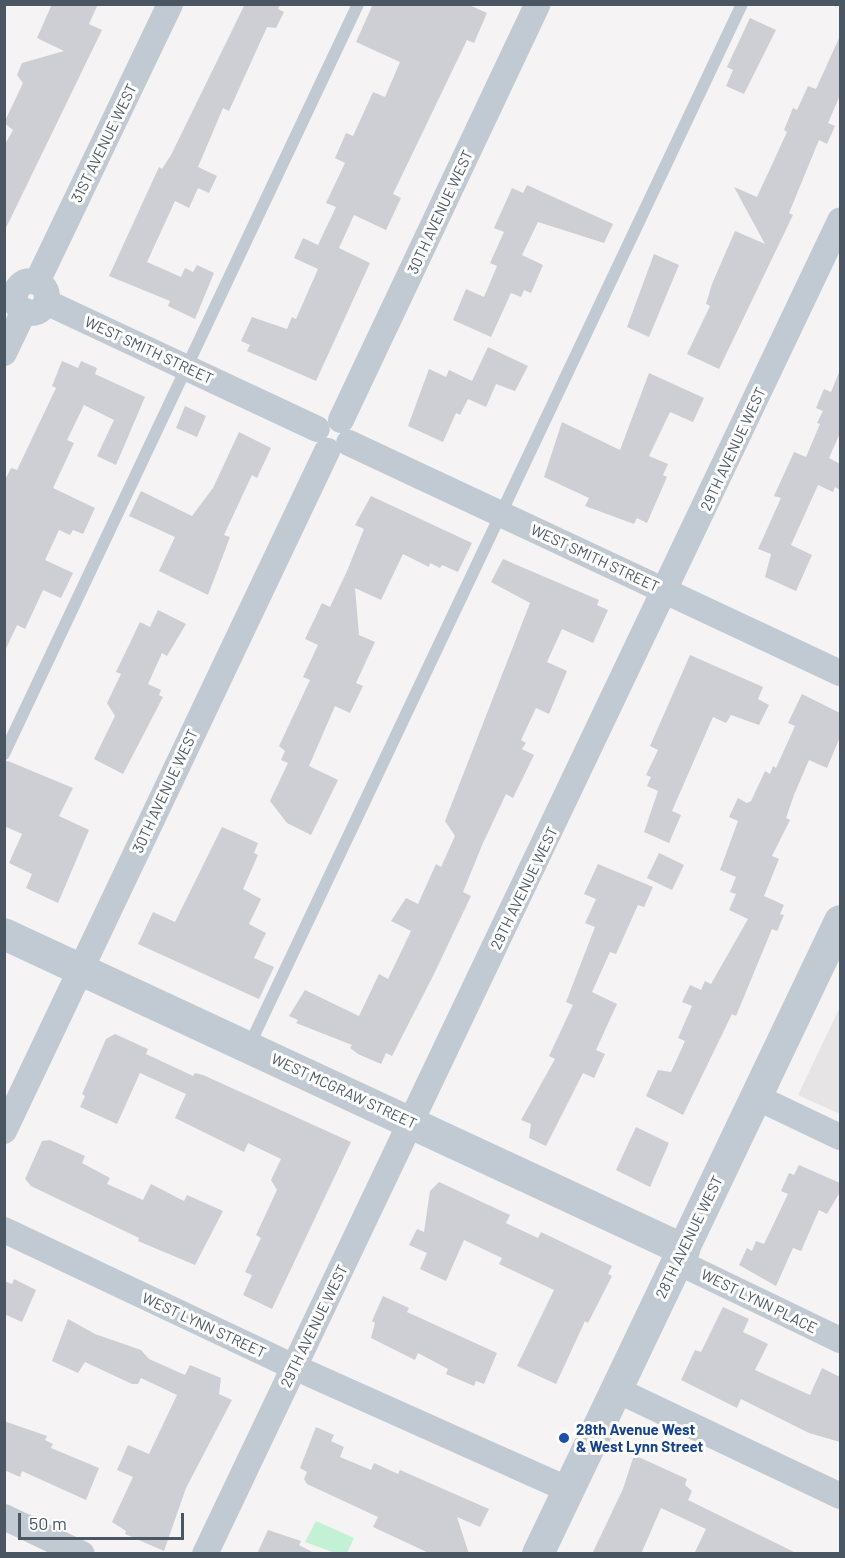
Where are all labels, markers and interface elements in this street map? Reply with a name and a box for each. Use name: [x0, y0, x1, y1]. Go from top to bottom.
street label: 31ST AVENUE WEST: [67, 81, 141, 205]
street label: 30TH AVENUE WEST: [403, 147, 477, 277]
street label: WEST SMITH STREET: [82, 312, 216, 388]
street label: 29TH AVENUE WEST: [696, 384, 770, 514]
street label: WEST SMITH STREET: [528, 520, 662, 596]
street label: 30TH AVENUE WEST: [128, 726, 202, 856]
street label: 29TH AVENUE WEST: [486, 824, 562, 952]
street label: WEST MCGRAW STREET: [269, 1049, 419, 1133]
street label: 28TH AVENUE WEST: [651, 1173, 727, 1301]
street label: 29TH AVENUE WEST: [276, 1262, 352, 1390]
street label: WEST LYNN PLACE: [698, 1265, 820, 1337]
street label: WEST LYNN STREET: [139, 1288, 269, 1362]
place label: 28th Avenue West & West Lynn Street: [576, 1420, 703, 1455]
marker: 28th Avenue West & West Lynn Street: [557, 1431, 571, 1445]
scale bar: [21, 1501, 188, 1539]
text: 50 m: [29, 1512, 67, 1534]

